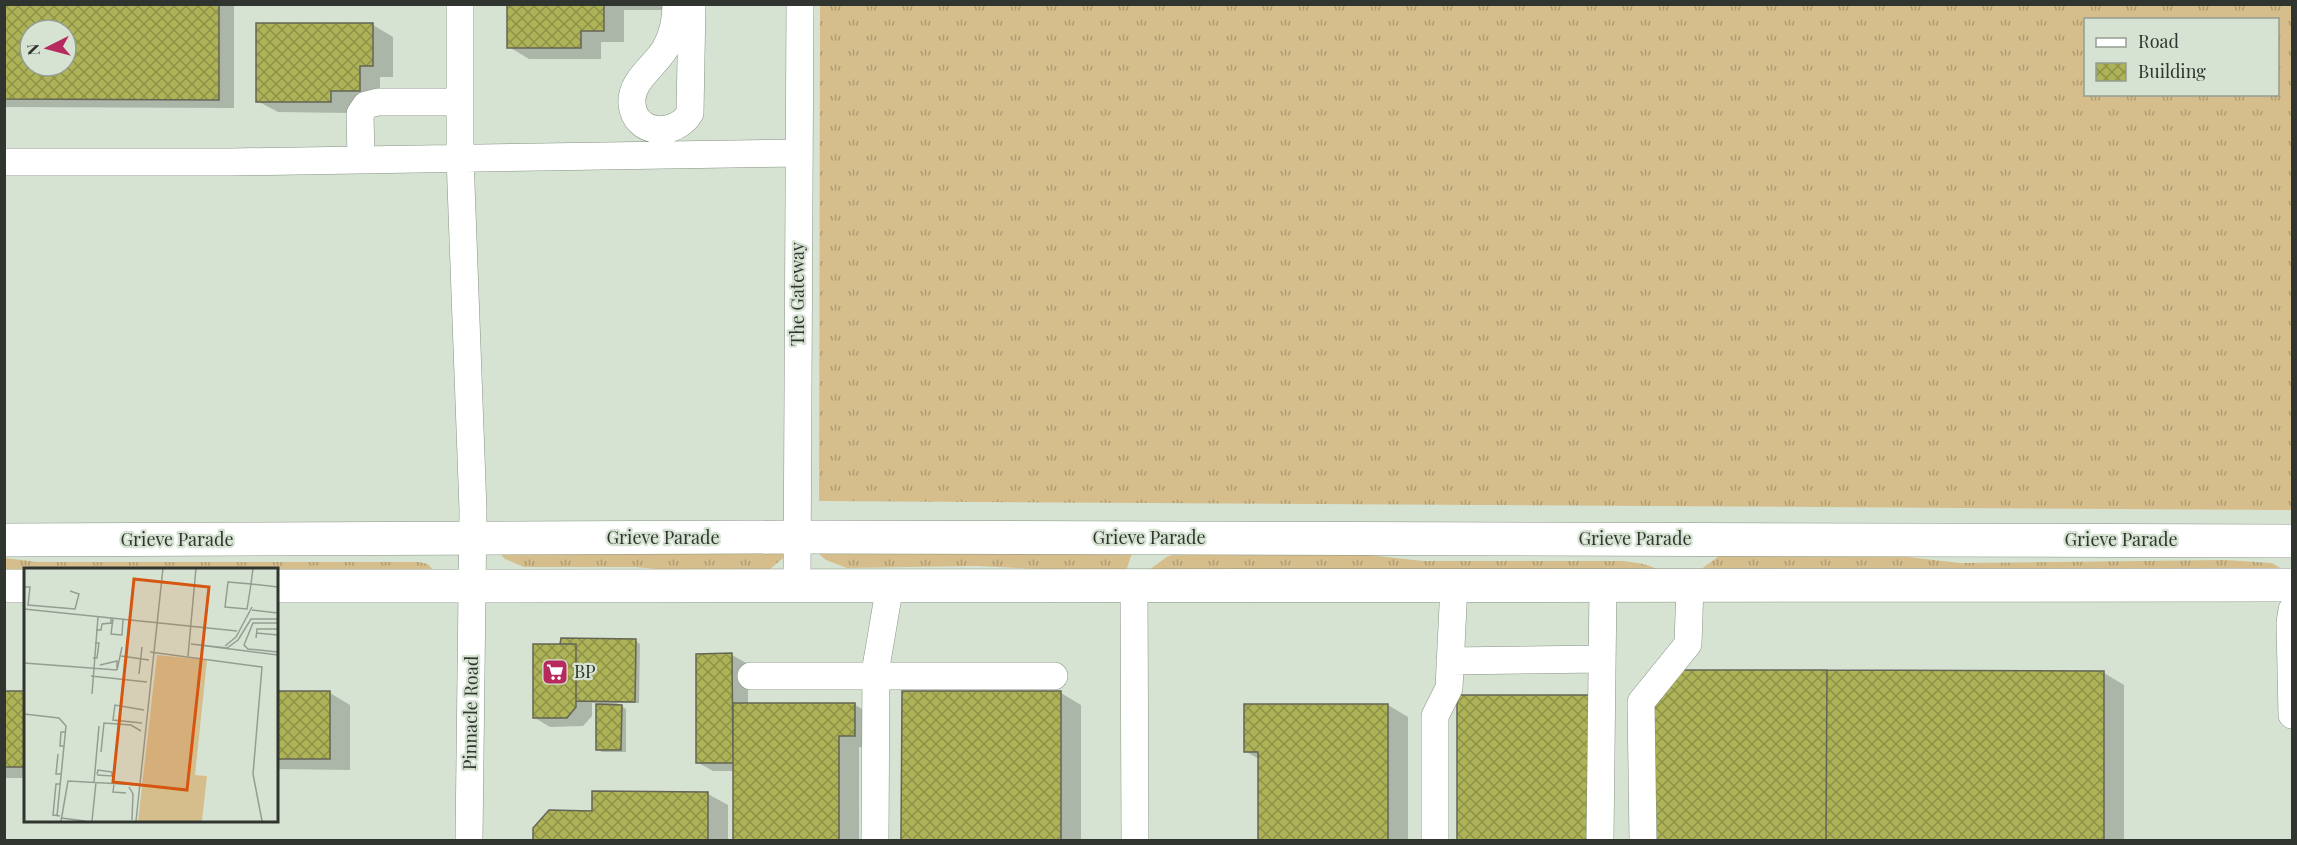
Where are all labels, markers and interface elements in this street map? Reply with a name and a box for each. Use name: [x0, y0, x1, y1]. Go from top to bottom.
north arrow: [18, 18, 78, 78]
legend: [2084, 18, 2279, 96]
text: Road: [2138, 29, 2179, 53]
text: N: [21, 42, 44, 56]
text: Building: [2138, 59, 2206, 83]
street label: The Gateway: [785, 242, 809, 346]
street label: Grieve Parade: [606, 525, 720, 549]
street label: Grieve Parade: [1092, 525, 1206, 549]
street label: Grieve Parade: [1578, 526, 1692, 550]
street label: Grieve Parade: [120, 527, 234, 551]
street label: Grieve Parade: [2064, 527, 2178, 551]
inset map: [24, 568, 278, 821]
street label: Pinnacle Road: [457, 655, 483, 770]
supermarket icon: BP: [540, 657, 570, 687]
place label: BP: [574, 659, 596, 683]

